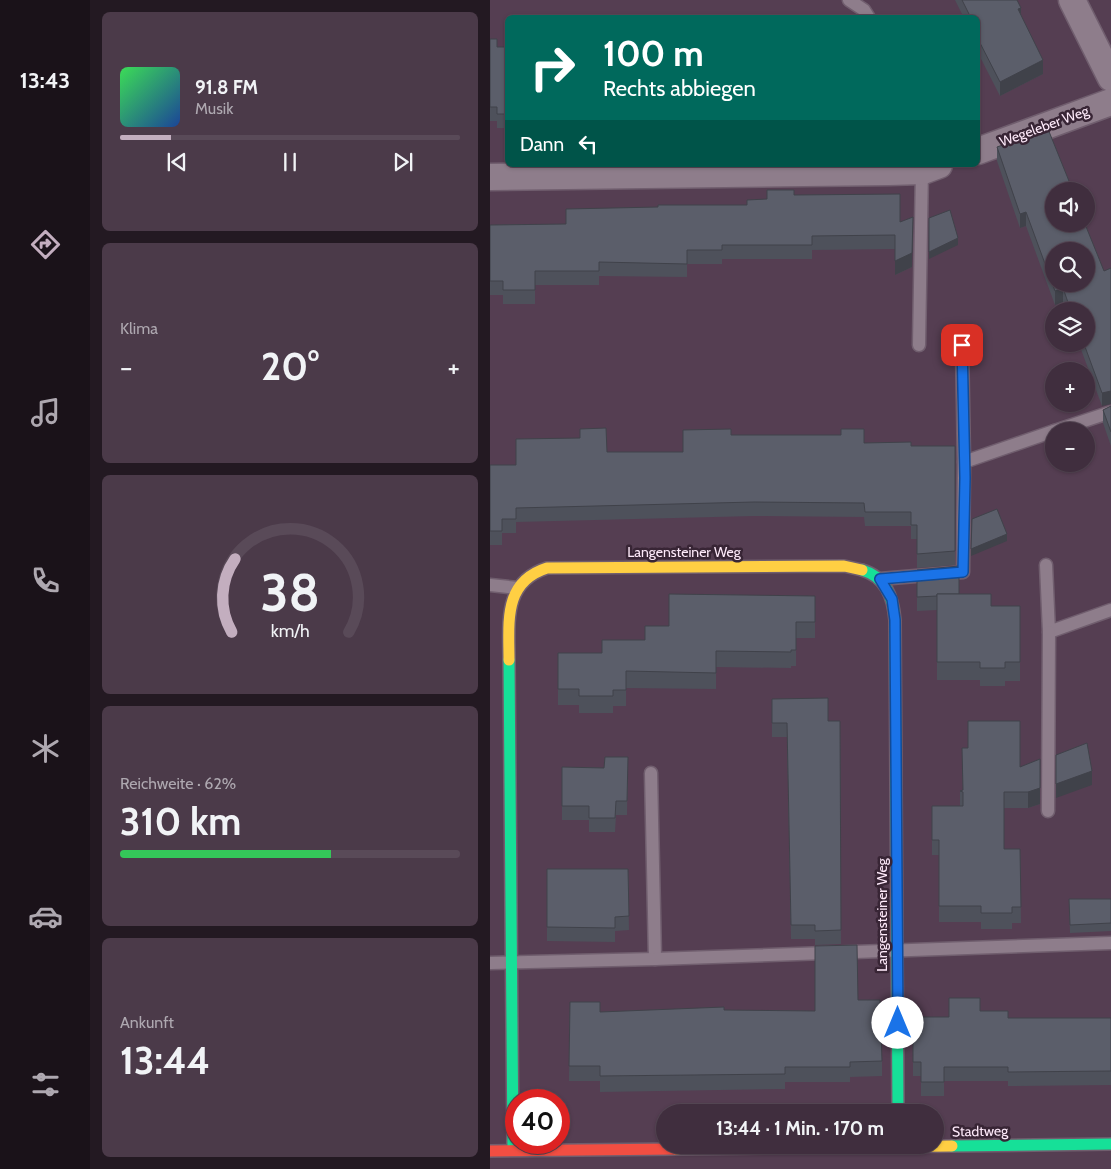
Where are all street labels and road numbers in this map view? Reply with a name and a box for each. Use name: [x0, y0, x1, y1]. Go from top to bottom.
street label: Wegeleber Weg: [997, 101, 1092, 150]
street label: Langensteiner Weg: [627, 543, 742, 561]
street label: Langensteiner Weg: [873, 857, 891, 972]
street label: Stadtweg: [952, 1121, 1009, 1140]

